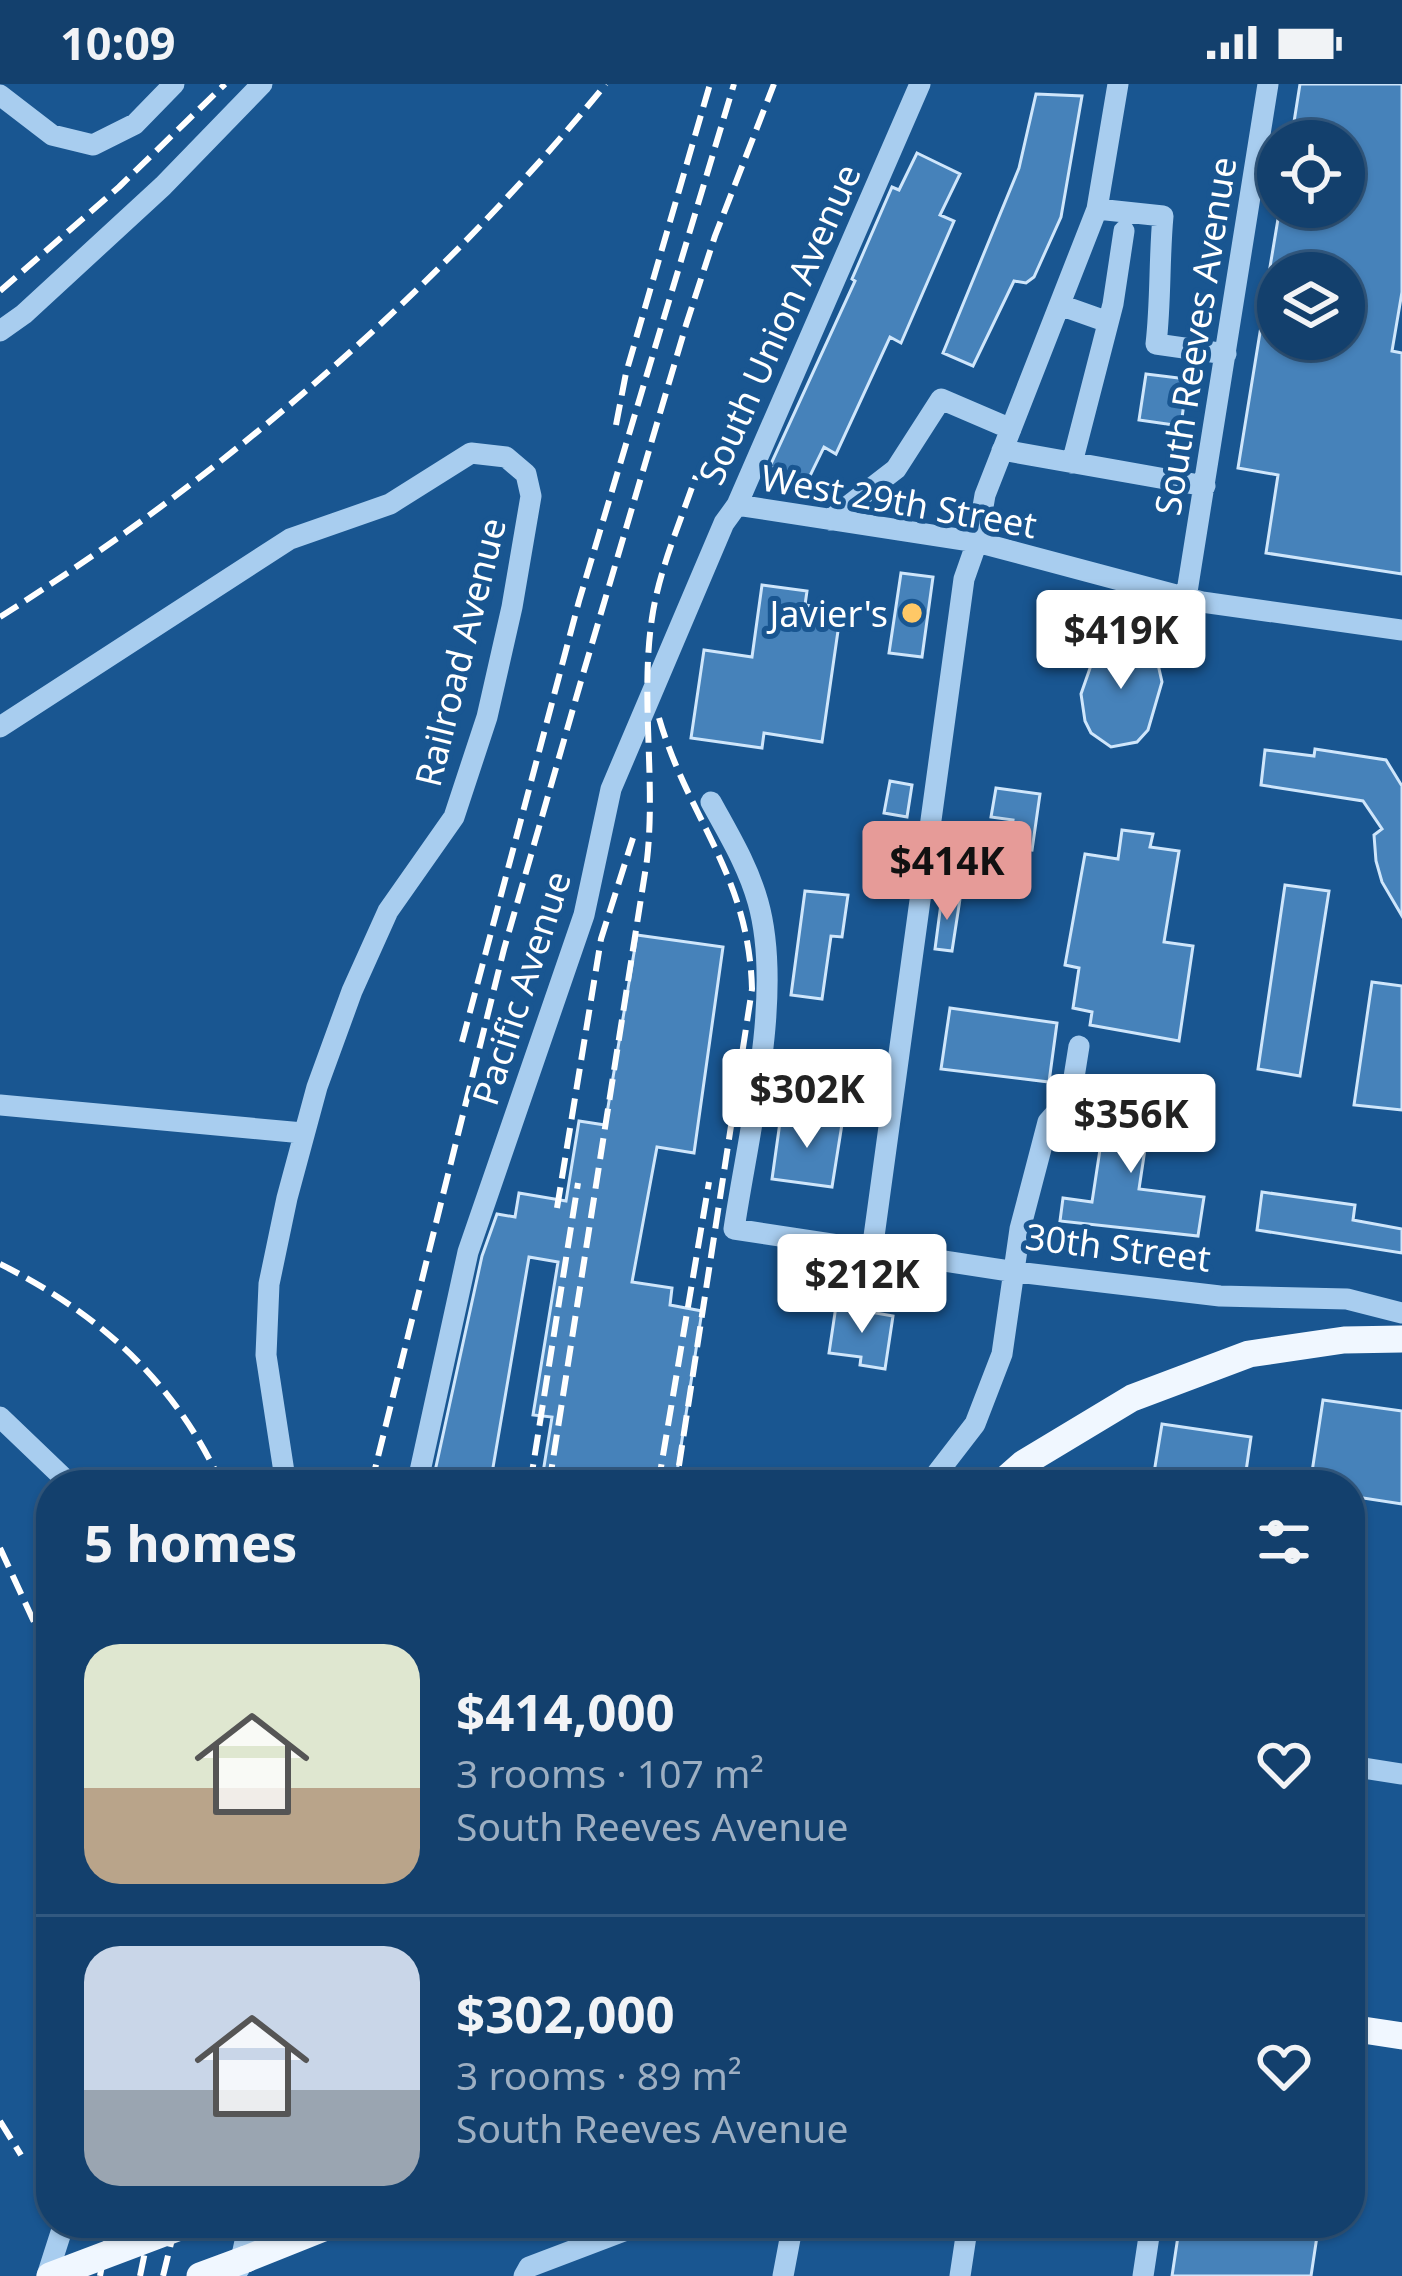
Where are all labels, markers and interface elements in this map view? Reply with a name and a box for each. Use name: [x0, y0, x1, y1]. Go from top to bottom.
text: 10:09: [60, 12, 176, 73]
map controls: [1257, 120, 1365, 360]
button: locate: [1257, 120, 1365, 228]
street label: South Reeves Avenue: [1142, 153, 1248, 519]
street label: South Union Avenue: [686, 156, 872, 492]
button: layers: [1257, 252, 1365, 360]
street label: West 29th Street: [757, 453, 1041, 549]
street label: Railroad Avenue: [403, 513, 517, 791]
place label: Javier's: [767, 589, 888, 638]
pin: $419K: [1037, 590, 1205, 692]
marker: Javier's: [899, 600, 925, 626]
text: $419K: [1063, 602, 1179, 655]
pin: $414K: [863, 821, 1031, 923]
text: $414K: [889, 833, 1005, 886]
street label: Pacific Avenue: [460, 865, 582, 1111]
pin: $302K: [723, 1049, 891, 1151]
text: $302K: [749, 1061, 865, 1114]
pin: $356K: [1047, 1074, 1215, 1176]
text: $356K: [1073, 1086, 1189, 1139]
street label: 30th Street: [1023, 1211, 1213, 1283]
pin: $212K: [778, 1234, 946, 1336]
text: $212K: [804, 1246, 920, 1299]
text: 5 homes: [84, 1507, 297, 1577]
icon: filters: [1251, 1509, 1317, 1575]
text: $414,000: [456, 1676, 675, 1746]
icon: home: [180, 1692, 324, 1836]
icon: heart: [1251, 1731, 1317, 1797]
text: 3 rooms · 107 m²: [456, 1746, 764, 1799]
text: South Reeves Avenue: [456, 1799, 848, 1852]
text: $302,000: [456, 1978, 675, 2048]
icon: home: [180, 1994, 324, 2138]
icon: heart: [1251, 2033, 1317, 2099]
text: 3 rooms · 89 m²: [456, 2048, 742, 2101]
text: South Reeves Avenue: [456, 2101, 848, 2154]

